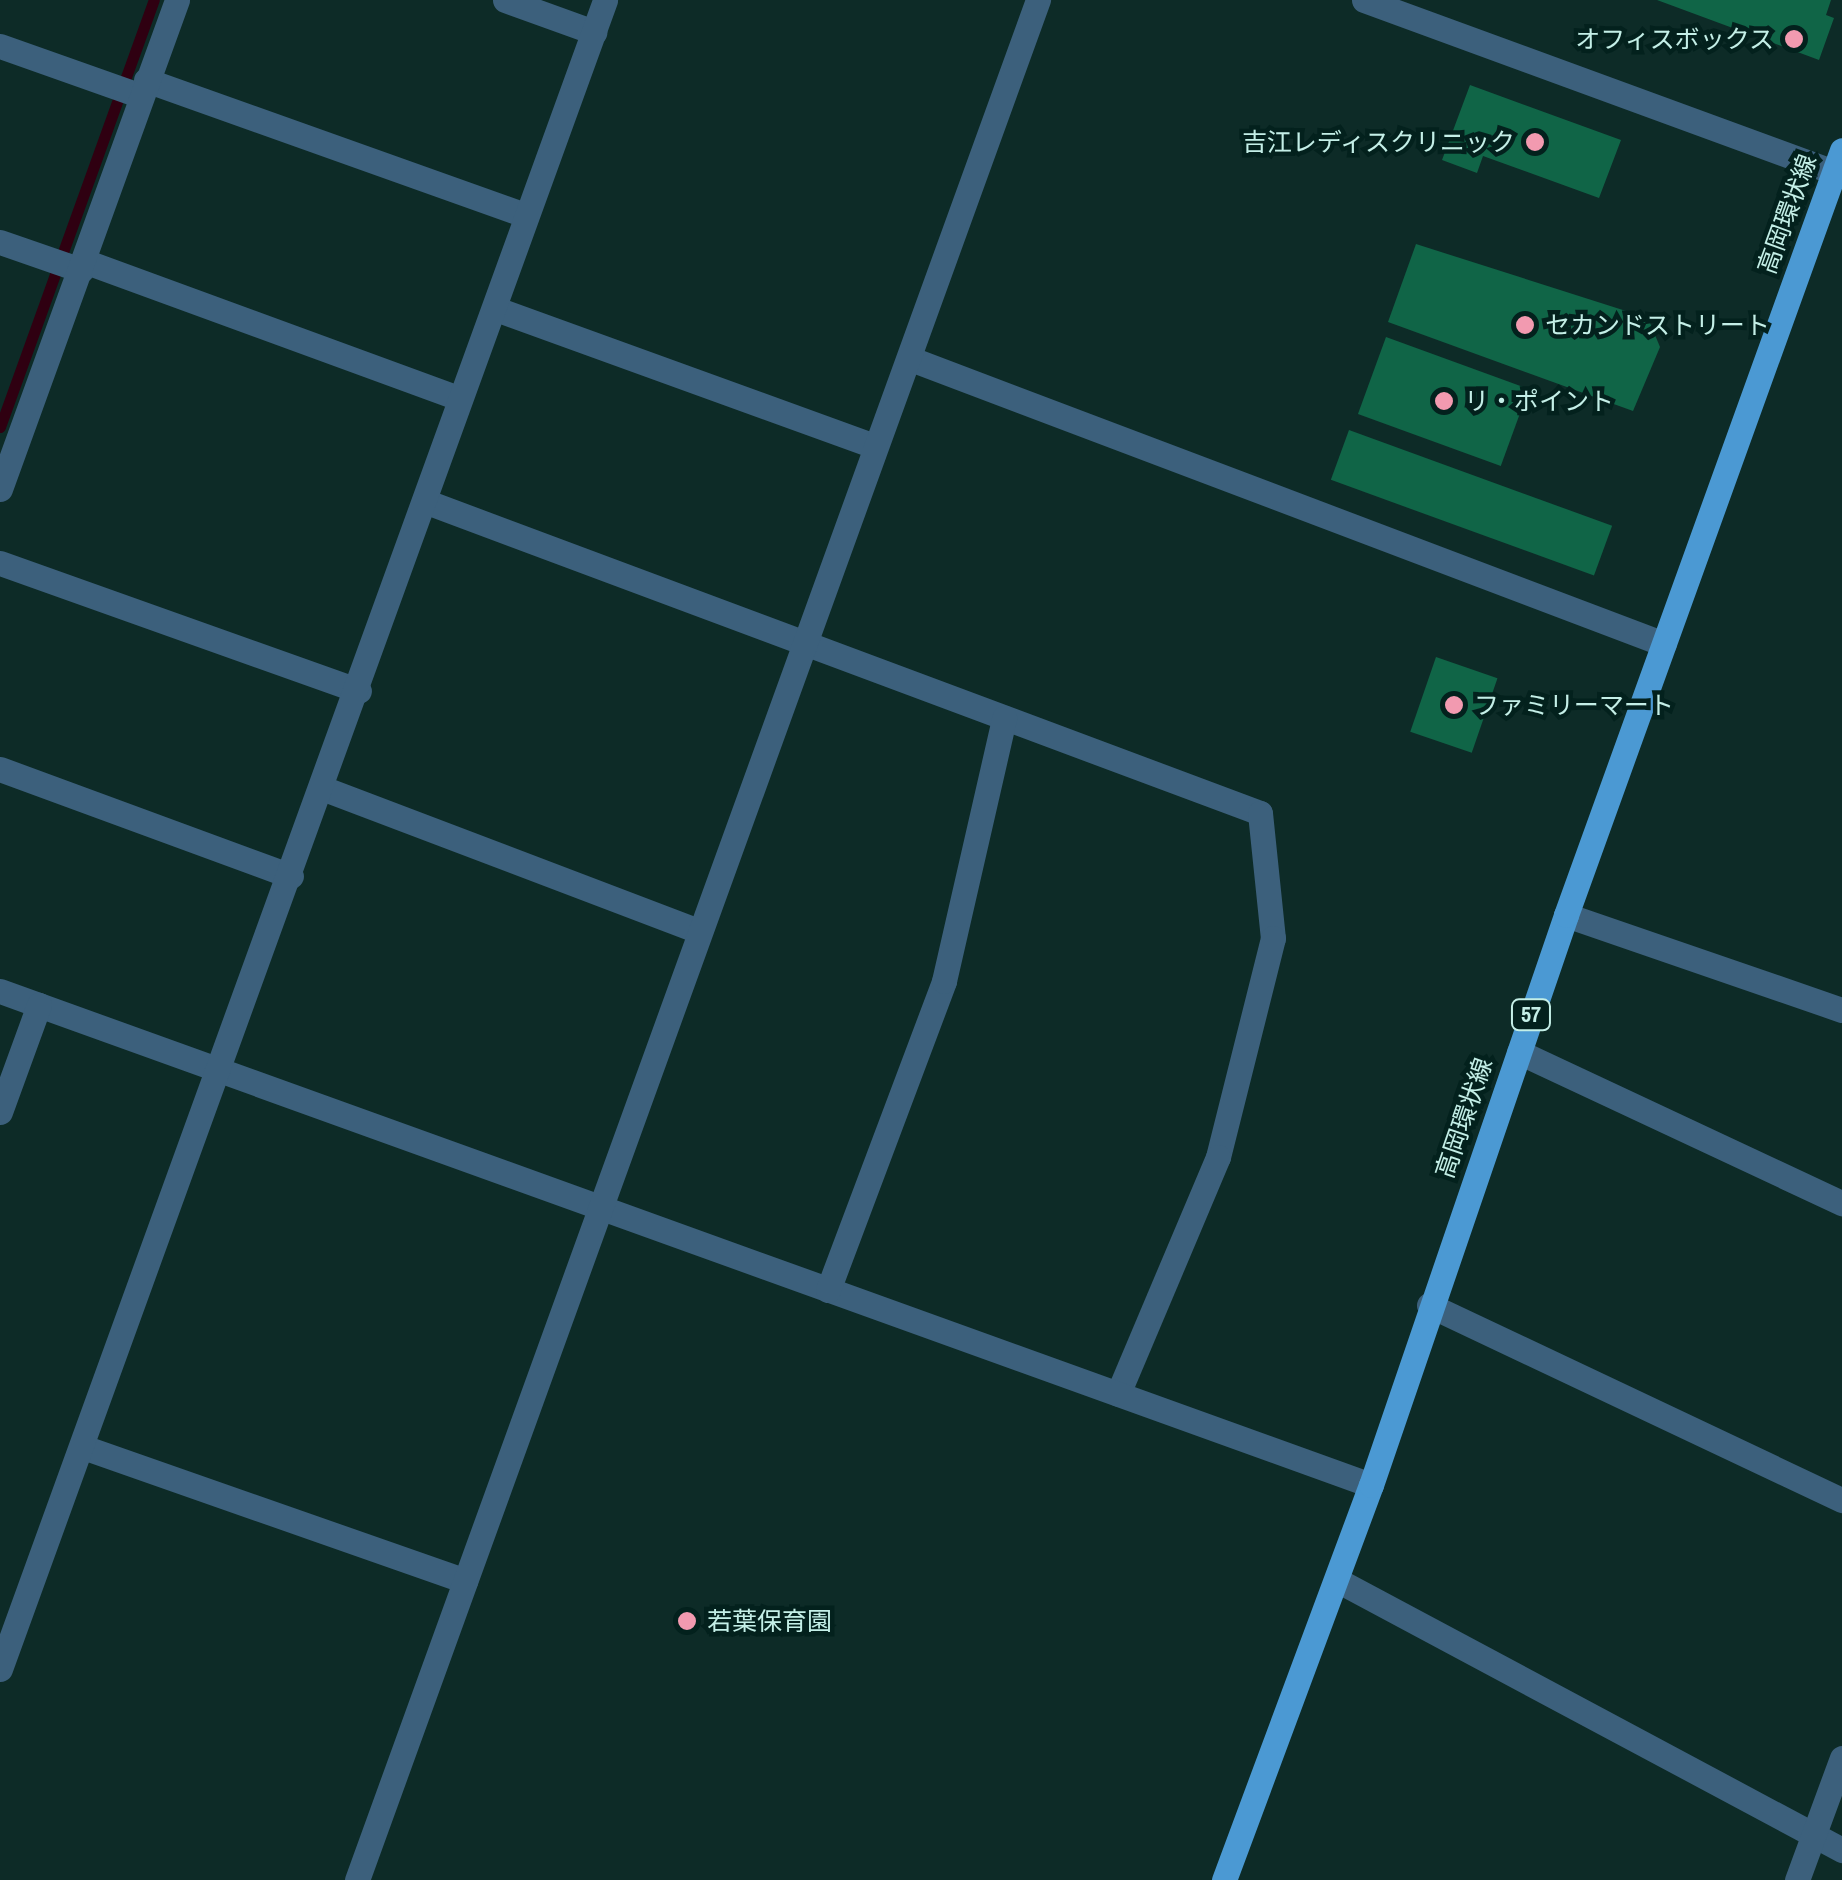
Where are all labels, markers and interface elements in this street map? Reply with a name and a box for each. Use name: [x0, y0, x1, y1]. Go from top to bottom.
place label: オフィスボックス: [1574, 24, 1774, 54]
marker: オフィスボックス: [1783, 28, 1805, 50]
place label: 吉江レディスクリニック: [1240, 127, 1515, 157]
marker: 吉江レディスクリニック: [1524, 131, 1546, 153]
street label: 高岡環状線: [1752, 150, 1822, 278]
place label: セカンドストリート: [1545, 310, 1770, 340]
marker: セカンドストリート: [1514, 314, 1536, 336]
place label: リ・ポイント: [1464, 386, 1614, 416]
marker: リ・ポイント: [1433, 390, 1455, 412]
place label: ファミリーマート: [1474, 690, 1674, 720]
marker: ファミリーマート: [1443, 694, 1465, 716]
road number: 57: [1508, 998, 1554, 1032]
street label: 高岡環状線: [1429, 1054, 1499, 1182]
place label: 若葉保育園: [707, 1606, 832, 1636]
marker: 若葉保育園: [676, 1610, 698, 1632]

